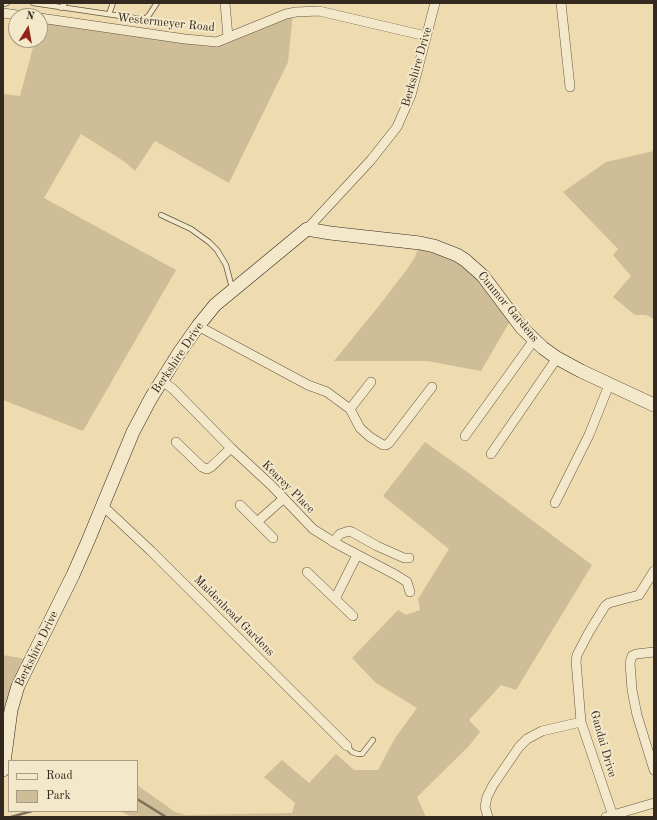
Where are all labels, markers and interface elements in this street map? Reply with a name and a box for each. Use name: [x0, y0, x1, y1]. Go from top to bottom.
north arrow: [8, 8, 48, 48]
text: N: [25, 11, 35, 23]
street label: Westermeyer Road: [116, 11, 216, 35]
street label: Berkshire Drive: [399, 25, 435, 109]
street label: Cunmor Gardens: [474, 269, 542, 345]
street label: Berkshire Drive: [149, 320, 207, 396]
street label: Kearey Place: [259, 458, 317, 516]
street label: Maidenhead Gardens: [191, 573, 277, 659]
street label: Berkshire Drive: [12, 609, 62, 689]
street label: Gandai Drive: [587, 709, 619, 779]
legend: [8, 760, 138, 812]
text: Road: [46, 770, 73, 782]
text: Park: [46, 790, 71, 802]

